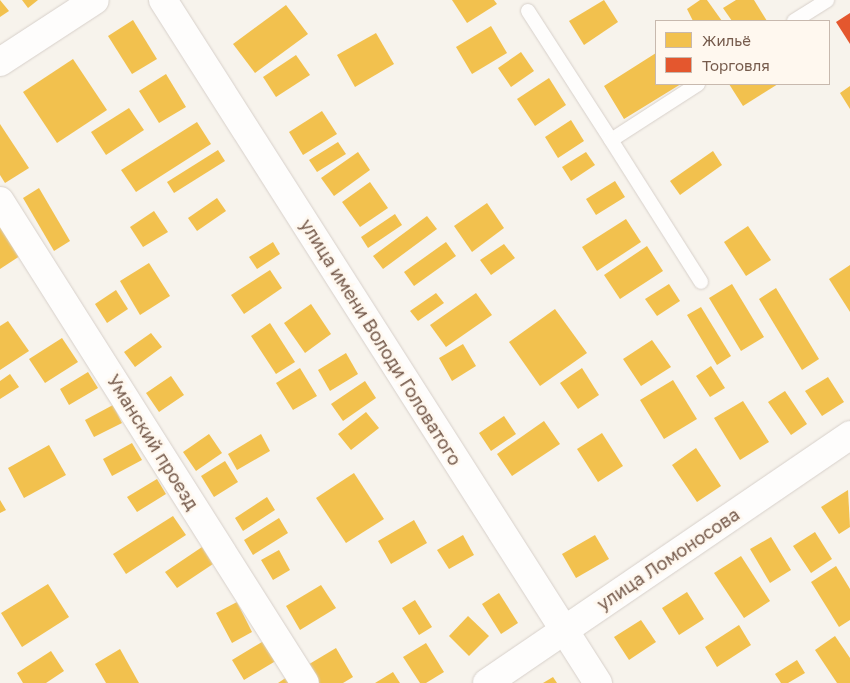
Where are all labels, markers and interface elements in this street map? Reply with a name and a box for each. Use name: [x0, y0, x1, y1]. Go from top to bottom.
legend: [655, 20, 830, 85]
text: Жильё: [702, 31, 751, 49]
text: Торговля: [702, 56, 770, 74]
street label: улица имени Володи Головатого: [296, 215, 466, 469]
street label: Уманский проезд: [103, 370, 203, 514]
street label: улица Ломоносова: [593, 503, 743, 615]

